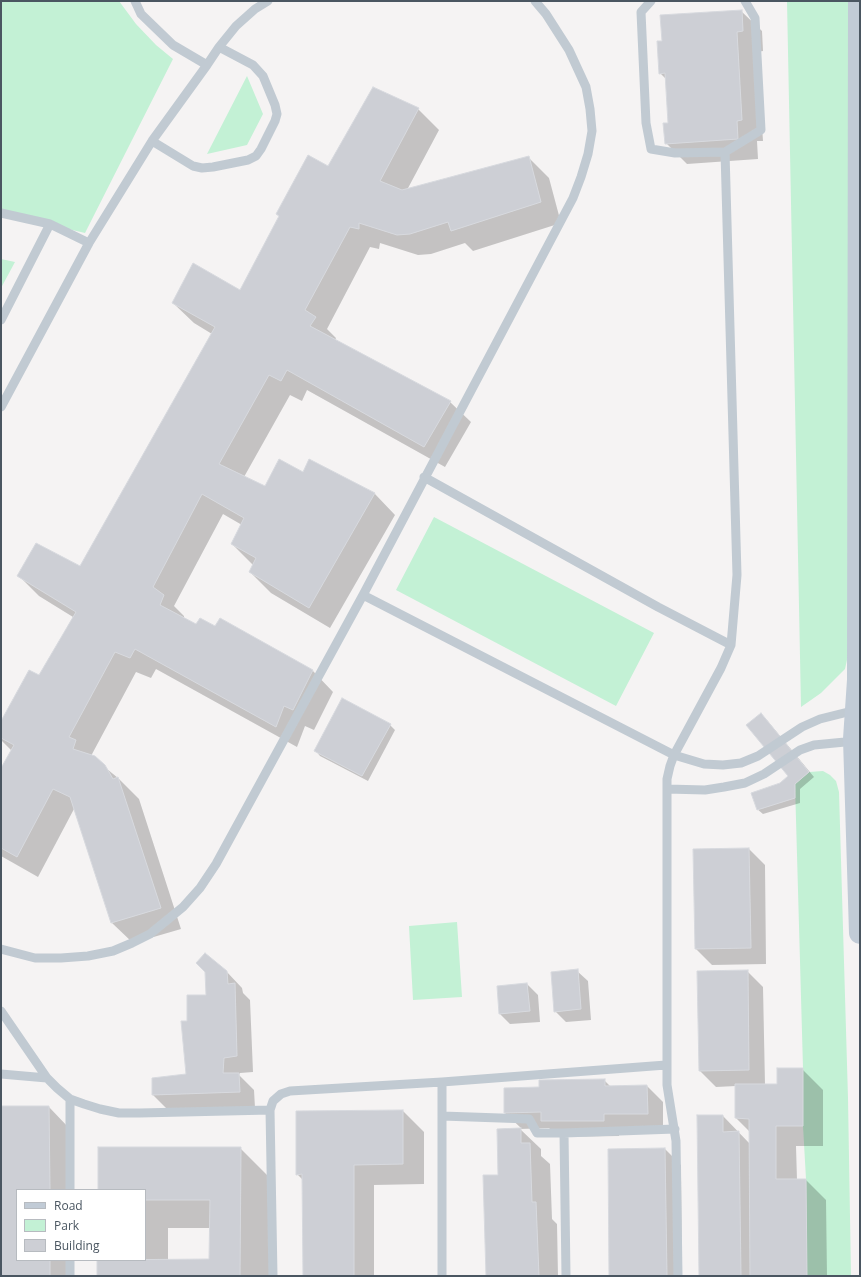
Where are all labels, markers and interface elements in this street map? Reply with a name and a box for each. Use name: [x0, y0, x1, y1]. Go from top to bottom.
legend: [16, 1189, 146, 1261]
text: Road: [54, 1197, 83, 1214]
text: Park: [54, 1217, 79, 1234]
text: Building: [54, 1237, 99, 1254]

